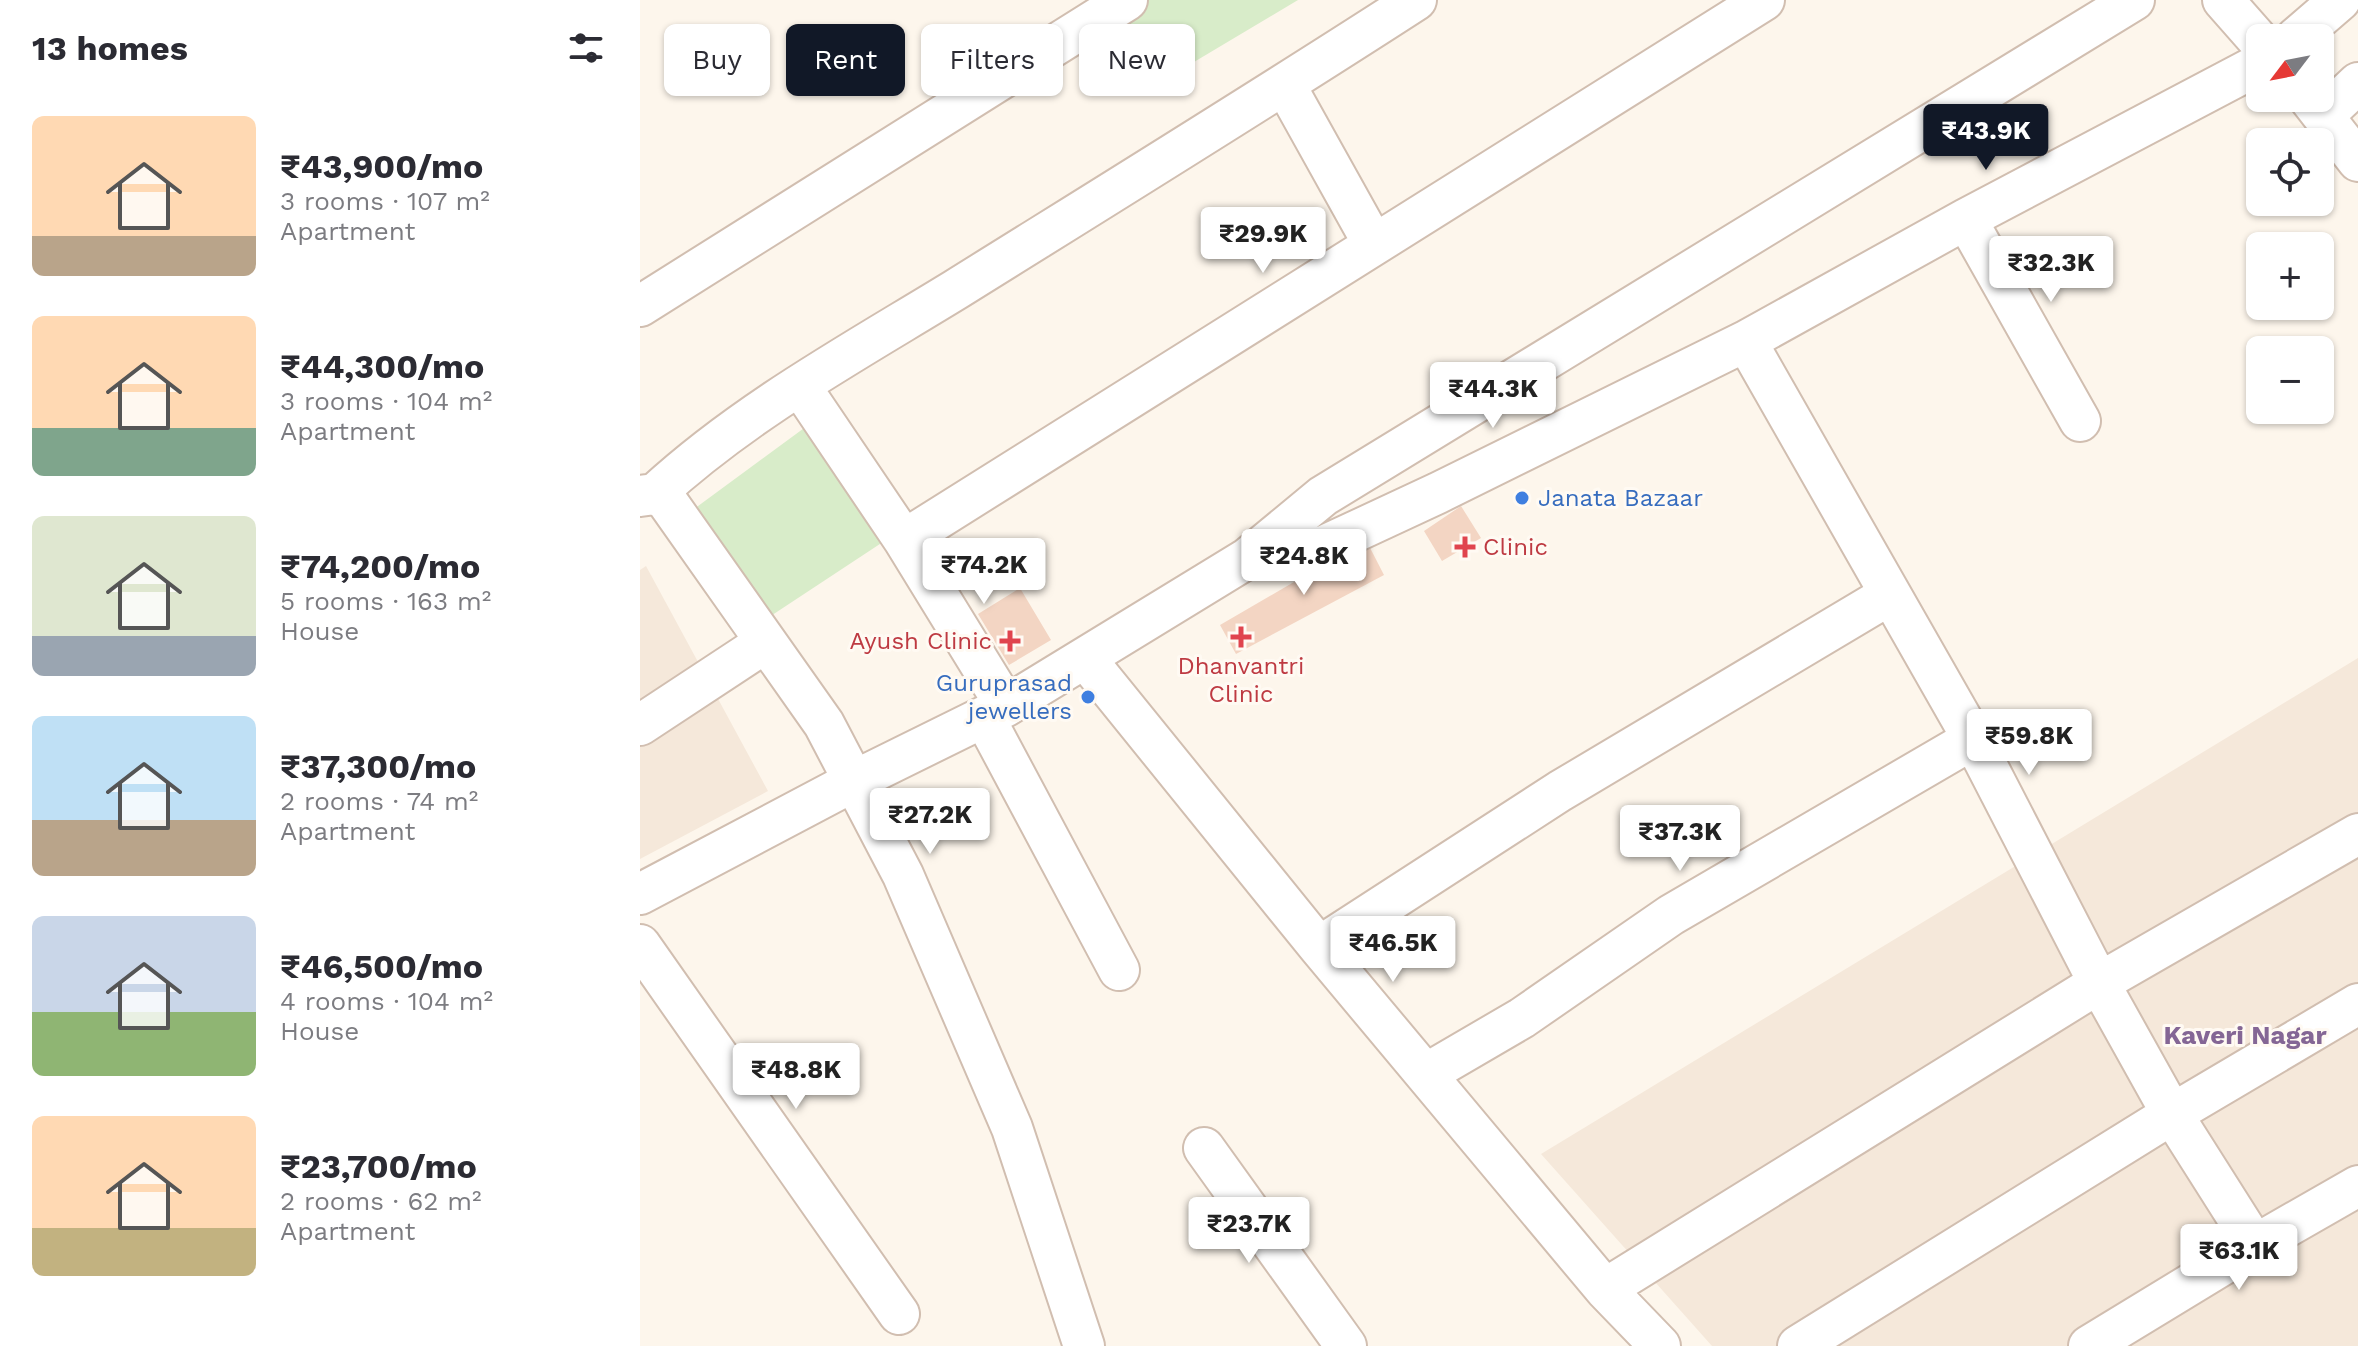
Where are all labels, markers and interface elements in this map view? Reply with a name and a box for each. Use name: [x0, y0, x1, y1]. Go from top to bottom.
chip: Buy: [664, 24, 770, 96]
chip: Rent: [786, 24, 905, 96]
chip: Filters: [921, 24, 1063, 96]
chip: New: [1079, 24, 1195, 96]
north arrow: [2246, 24, 2334, 112]
map controls: [2246, 24, 2334, 424]
icon: filters: [564, 26, 608, 70]
text: 13 homes: [32, 28, 188, 68]
pin: ₹43.9K: [1921, 104, 2051, 172]
text: ₹43.9K: [1941, 115, 2031, 145]
button: locate: [2246, 128, 2334, 216]
text: ₹43,900/mo: [280, 146, 483, 186]
icon: home: [96, 148, 192, 244]
text: 3 rooms · 107 m²: [280, 186, 490, 216]
pin: ₹29.9K: [1198, 207, 1328, 275]
text: Apartment: [280, 216, 416, 246]
text: ₹29.9K: [1219, 218, 1307, 248]
button: +: [2246, 232, 2334, 320]
pin: ₹32.3K: [1986, 236, 2116, 304]
text: ₹32.3K: [2007, 247, 2095, 277]
button: −: [2246, 336, 2334, 424]
text: ₹44,300/mo: [280, 346, 484, 386]
icon: home: [96, 348, 192, 444]
pin: ₹44.3K: [1428, 362, 1558, 430]
text: ₹44.3K: [1448, 373, 1538, 403]
text: 3 rooms · 104 m²: [280, 386, 492, 416]
text: Apartment: [280, 416, 416, 446]
place label: Janata Bazaar: [1538, 484, 1703, 512]
marker: Janata Bazaar: [1513, 489, 1531, 507]
pin: ₹24.8K: [1239, 529, 1369, 597]
place label: Clinic: [1483, 533, 1548, 561]
marker: Clinic: [1454, 536, 1476, 558]
pin: ₹74.2K: [919, 538, 1049, 606]
text: ₹24.8K: [1259, 540, 1349, 570]
text: ₹74,200/mo: [280, 546, 480, 586]
icon: home: [96, 548, 192, 644]
text: ₹74.2K: [941, 549, 1027, 579]
text: 5 rooms · 163 m²: [280, 586, 491, 616]
text: House: [280, 616, 359, 646]
marker: Dhanvantri Clinic: [1230, 626, 1252, 648]
place label: Ayush Clinic: [850, 627, 992, 655]
marker: Ayush Clinic: [999, 630, 1021, 652]
place label: Dhanvantri Clinic: [1178, 652, 1304, 708]
place label: Guruprasad jewellers: [936, 669, 1072, 725]
marker: Guruprasad jewellers: [1079, 688, 1097, 706]
pin: ₹59.8K: [1964, 709, 2094, 777]
text: ₹59.8K: [1985, 720, 2073, 750]
text: ₹37,300/mo: [280, 746, 476, 786]
icon: home: [96, 748, 192, 844]
text: 2 rooms · 74 m²: [280, 786, 478, 816]
pin: ₹27.2K: [865, 788, 995, 856]
text: ₹27.2K: [888, 799, 972, 829]
pin: ₹37.3K: [1615, 805, 1745, 873]
text: Apartment: [280, 816, 416, 846]
text: ₹37.3K: [1638, 816, 1722, 846]
pin: ₹46.5K: [1328, 916, 1458, 984]
text: ₹46.5K: [1348, 927, 1438, 957]
text: ₹46,500/mo: [280, 946, 483, 986]
icon: home: [96, 948, 192, 1044]
text: 4 rooms · 104 m²: [280, 986, 493, 1016]
text: House: [280, 1016, 359, 1046]
district label: Kaveri Nagar: [2163, 1020, 2327, 1050]
pin: ₹48.8K: [731, 1043, 861, 1111]
text: ₹48.8K: [751, 1054, 841, 1084]
text: ₹23,700/mo: [280, 1146, 477, 1186]
icon: home: [96, 1148, 192, 1244]
text: 2 rooms · 62 m²: [280, 1186, 482, 1216]
pin: ₹23.7K: [1184, 1197, 1314, 1265]
text: ₹23.7K: [1207, 1208, 1291, 1238]
text: Apartment: [280, 1216, 416, 1246]
pin: ₹63.1K: [2174, 1224, 2304, 1292]
text: ₹63.1K: [2198, 1235, 2280, 1265]

